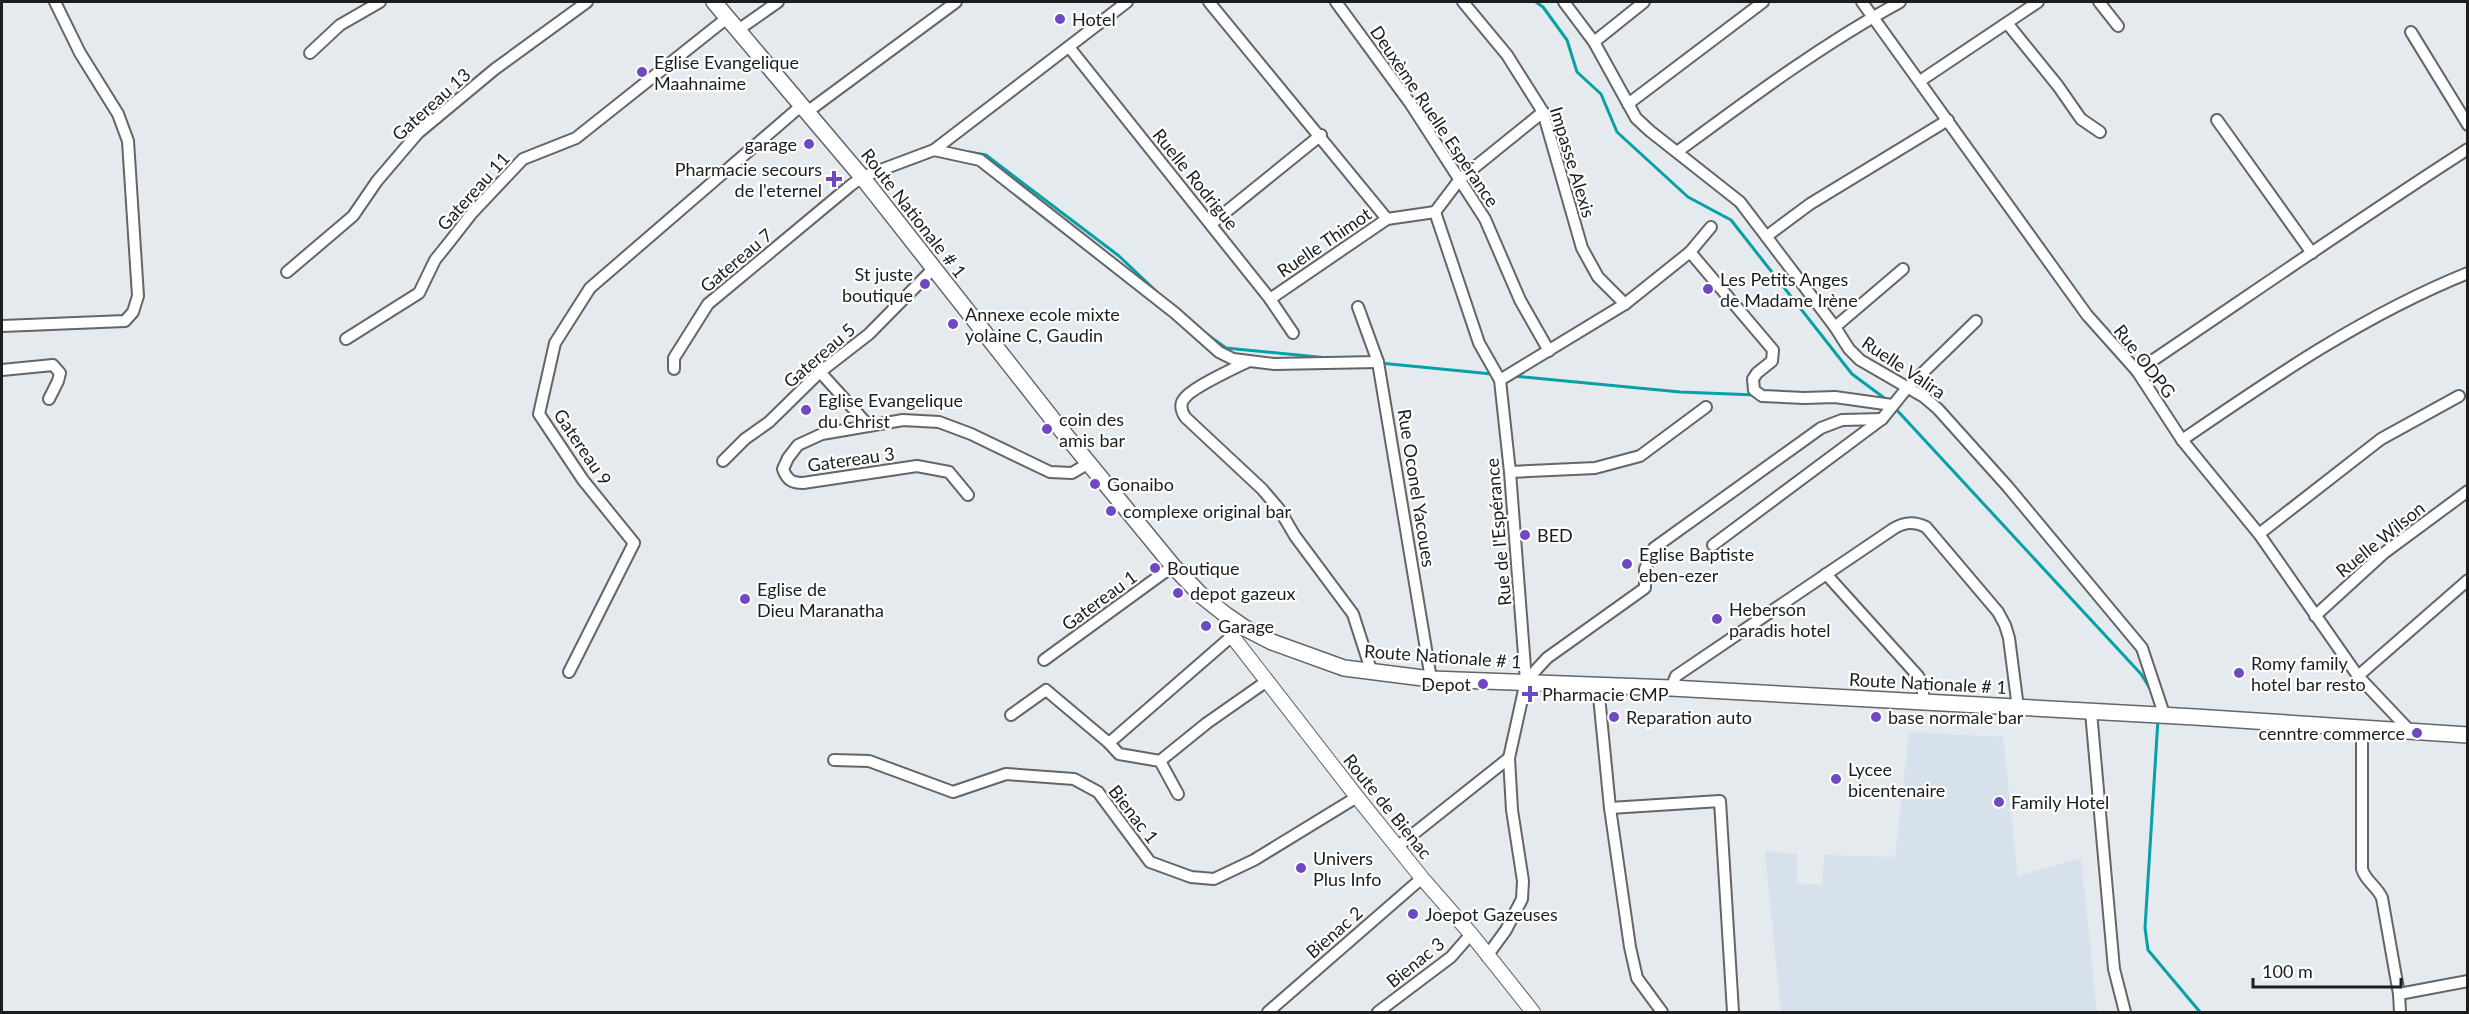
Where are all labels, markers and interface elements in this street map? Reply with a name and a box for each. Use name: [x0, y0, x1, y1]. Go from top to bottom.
place label: Hotel: [1072, 8, 1116, 30]
marker: Hotel: [1053, 12, 1067, 26]
street label: Deuxème Ruelle Espérance: [1366, 21, 1504, 211]
place label: Eglise Evangelique Maahnaime: [654, 51, 799, 94]
street label: Gatereau 13: [387, 63, 475, 145]
marker: Eglise Evangelique Maahnaime: [635, 65, 649, 79]
street label: Impasse Alexis: [1546, 104, 1600, 220]
street label: Ruelle Rodrigue: [1148, 124, 1244, 234]
place label: garage: [745, 133, 797, 155]
marker: garage: [802, 137, 816, 151]
street label: Route Nationale # 1: [857, 144, 971, 282]
street label: Gatereau 11: [432, 147, 514, 235]
place label: Pharmacie secours de l'eternel: [675, 158, 822, 201]
marker: Pharmacie secours de l'eternel: [827, 172, 841, 186]
street label: Ruelle Thimot: [1273, 202, 1376, 282]
street label: Gatereau 7: [695, 223, 777, 297]
place label: St juste boutique: [842, 263, 913, 306]
place label: Les Petits Anges de Madame Irène: [1720, 268, 1858, 311]
marker: St juste boutique: [918, 277, 932, 291]
marker: Les Petits Anges de Madame Irène: [1701, 282, 1715, 296]
place label: Annexe ecole mixte yolaine C, Gaudin: [965, 303, 1120, 346]
marker: Annexe ecole mixte yolaine C, Gaudin: [946, 317, 960, 331]
street label: Gatereau 5: [779, 318, 859, 392]
street label: Rue ODPG: [2110, 320, 2180, 402]
street label: Ruelle Valira: [1858, 331, 1950, 403]
place label: Eglise Evangelique du Christ: [818, 389, 963, 432]
marker: Eglise Evangelique du Christ: [799, 403, 813, 417]
street label: Gatereau 9: [549, 405, 617, 489]
street label: Rue Oconel Yacoues: [1394, 407, 1440, 569]
place label: coin des amis bar: [1059, 408, 1125, 451]
marker: coin des amis bar: [1040, 422, 1054, 436]
street label: Gatereau 3: [806, 442, 896, 476]
street label: Rue de l'Espérance: [1481, 457, 1515, 607]
place label: Gonaibo: [1107, 473, 1174, 495]
marker: Gonaibo: [1088, 477, 1102, 491]
street label: Ruelle Wilson: [2331, 496, 2429, 582]
place label: complexe original bar: [1123, 500, 1291, 522]
marker: complexe original bar: [1104, 504, 1118, 518]
place label: BED: [1537, 524, 1573, 546]
marker: BED: [1518, 528, 1532, 542]
place label: Eglise Baptiste eben-ezer: [1639, 543, 1754, 586]
place label: Boutique: [1167, 557, 1239, 579]
marker: Eglise Baptiste eben-ezer: [1620, 557, 1634, 571]
marker: Boutique: [1148, 561, 1162, 575]
street label: Gatereau 1: [1057, 565, 1141, 635]
place label: Eglise de Dieu Maranatha: [757, 578, 884, 621]
place label: depot gazeux: [1190, 582, 1296, 604]
marker: depot gazeux: [1171, 586, 1185, 600]
marker: Eglise de Dieu Maranatha: [738, 592, 752, 606]
place label: Heberson paradis hotel: [1729, 598, 1830, 641]
marker: Heberson paradis hotel: [1710, 612, 1724, 626]
place label: Garage: [1218, 615, 1274, 637]
marker: Garage: [1199, 619, 1213, 633]
street label: Route Nationale # 1: [1363, 640, 1523, 672]
place label: Romy family hotel bar resto: [2251, 652, 2366, 695]
marker: Romy family hotel bar resto: [2232, 666, 2246, 680]
street label: Route Nationale # 1: [1849, 668, 2007, 698]
place label: Depot: [1421, 673, 1472, 695]
marker: Depot: [1476, 677, 1490, 691]
place label: Pharmacie CMP: [1542, 683, 1669, 705]
marker: Pharmacie CMP: [1523, 687, 1537, 701]
place label: Reparation auto: [1626, 706, 1752, 728]
place label: base normale bar: [1888, 706, 2024, 728]
marker: Reparation auto: [1607, 710, 1621, 724]
marker: base normale bar: [1869, 710, 1883, 724]
place label: cenntre commerce: [2258, 722, 2405, 744]
marker: cenntre commerce: [2410, 726, 2424, 740]
street label: Route de Bienac: [1339, 749, 1437, 863]
place label: Lycee bicentenaire: [1848, 758, 1945, 801]
marker: Lycee bicentenaire: [1829, 772, 1843, 786]
street label: Bienac 1: [1104, 780, 1164, 848]
place label: Family Hotel: [2011, 791, 2109, 813]
marker: Family Hotel: [1992, 795, 2006, 809]
place label: Univers Plus Info: [1313, 847, 1381, 890]
marker: Univers Plus Info: [1294, 861, 1308, 875]
street label: Bienac 2: [1301, 901, 1367, 963]
place label: Joepot Gazeuses: [1425, 903, 1558, 925]
marker: Joepot Gazeuses: [1406, 907, 1420, 921]
street label: Bienac 3: [1382, 932, 1448, 992]
scale bar: [2253, 951, 2402, 989]
text: 100 m: [2262, 960, 2313, 982]

